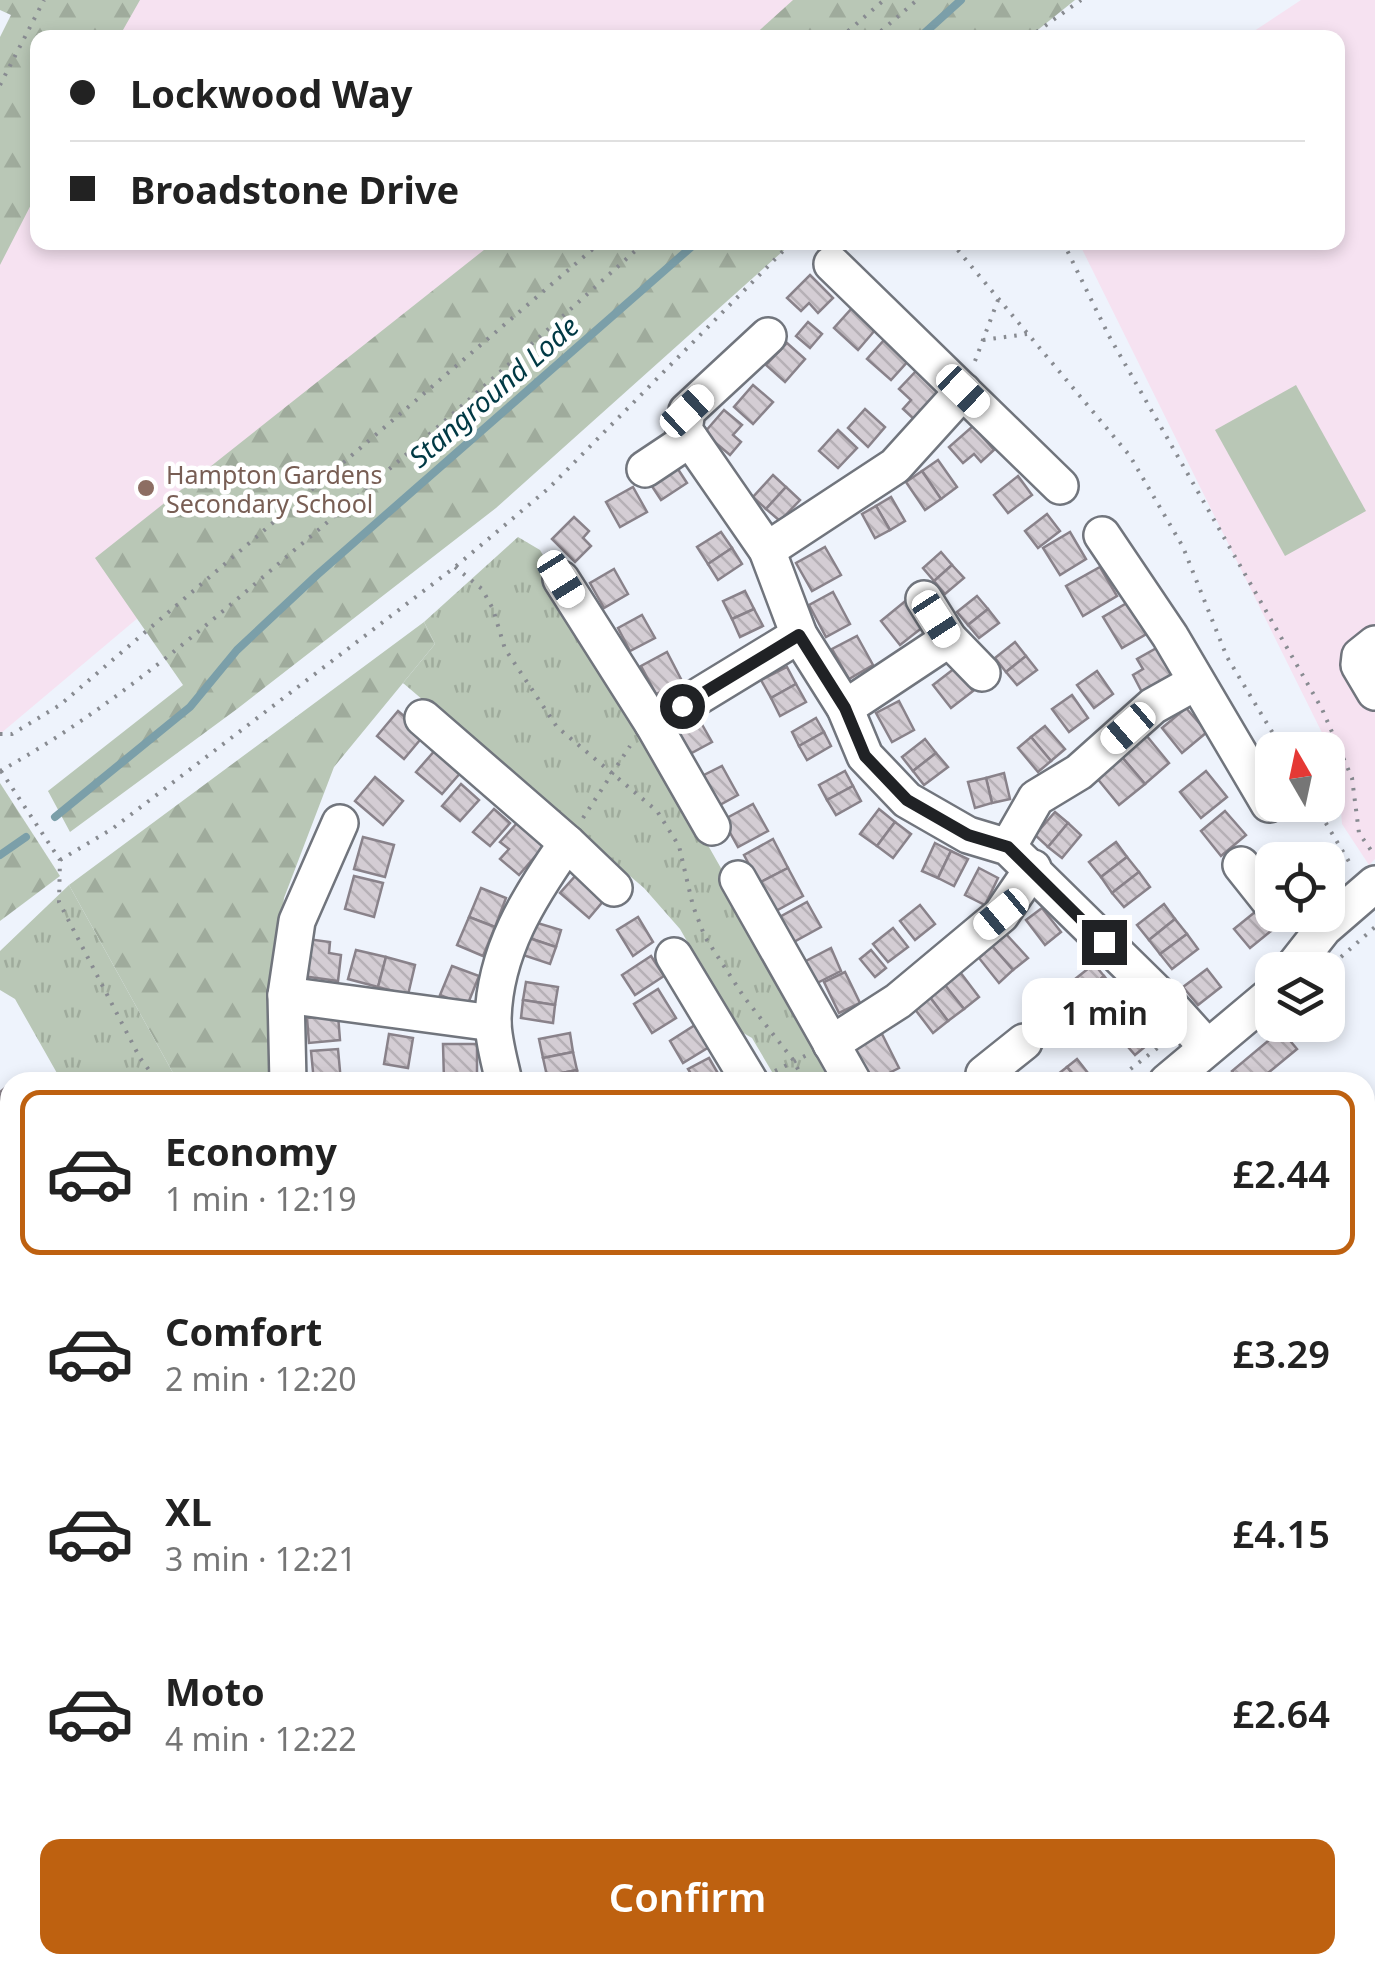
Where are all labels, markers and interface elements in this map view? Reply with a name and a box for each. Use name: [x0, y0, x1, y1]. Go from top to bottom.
text: Lockwood Way: [130, 67, 413, 119]
text: Broadstone Drive: [130, 163, 459, 215]
water label: Stanground Lode: [400, 307, 586, 475]
car: [931, 359, 995, 423]
car: [655, 380, 719, 442]
place label: Hampton Gardens Secondary School: [166, 457, 382, 520]
marker: Hampton Gardens Secondary School: [135, 477, 157, 499]
car: [532, 546, 590, 612]
car: [907, 586, 965, 652]
route start: [660, 684, 705, 729]
car: [1096, 697, 1160, 759]
north arrow: [1255, 732, 1345, 822]
map controls: [1255, 732, 1345, 1042]
button: locate: [1255, 842, 1345, 932]
car: [968, 883, 1034, 945]
route end: [1082, 920, 1127, 965]
button: layers: [1255, 952, 1345, 1042]
callout: 1 min: [1022, 977, 1186, 1047]
text: 1 min: [1061, 991, 1148, 1034]
text: Economy: [165, 1125, 337, 1177]
icon: car: [45, 1128, 135, 1218]
text: £2.44: [1233, 1147, 1330, 1199]
text: 1 min · 12:19: [165, 1177, 357, 1220]
text: Comfort: [165, 1305, 322, 1357]
icon: car: [45, 1308, 135, 1398]
text: £3.29: [1233, 1327, 1330, 1379]
text: 2 min · 12:20: [165, 1357, 357, 1400]
text: XL: [165, 1485, 212, 1537]
icon: car: [45, 1488, 135, 1578]
text: £4.15: [1233, 1507, 1330, 1559]
text: 3 min · 12:21: [165, 1537, 357, 1580]
text: Moto: [165, 1665, 265, 1717]
icon: car: [45, 1668, 135, 1758]
text: £2.64: [1233, 1687, 1330, 1739]
text: 4 min · 12:22: [165, 1717, 357, 1760]
button: Confirm: [40, 1839, 1335, 1954]

